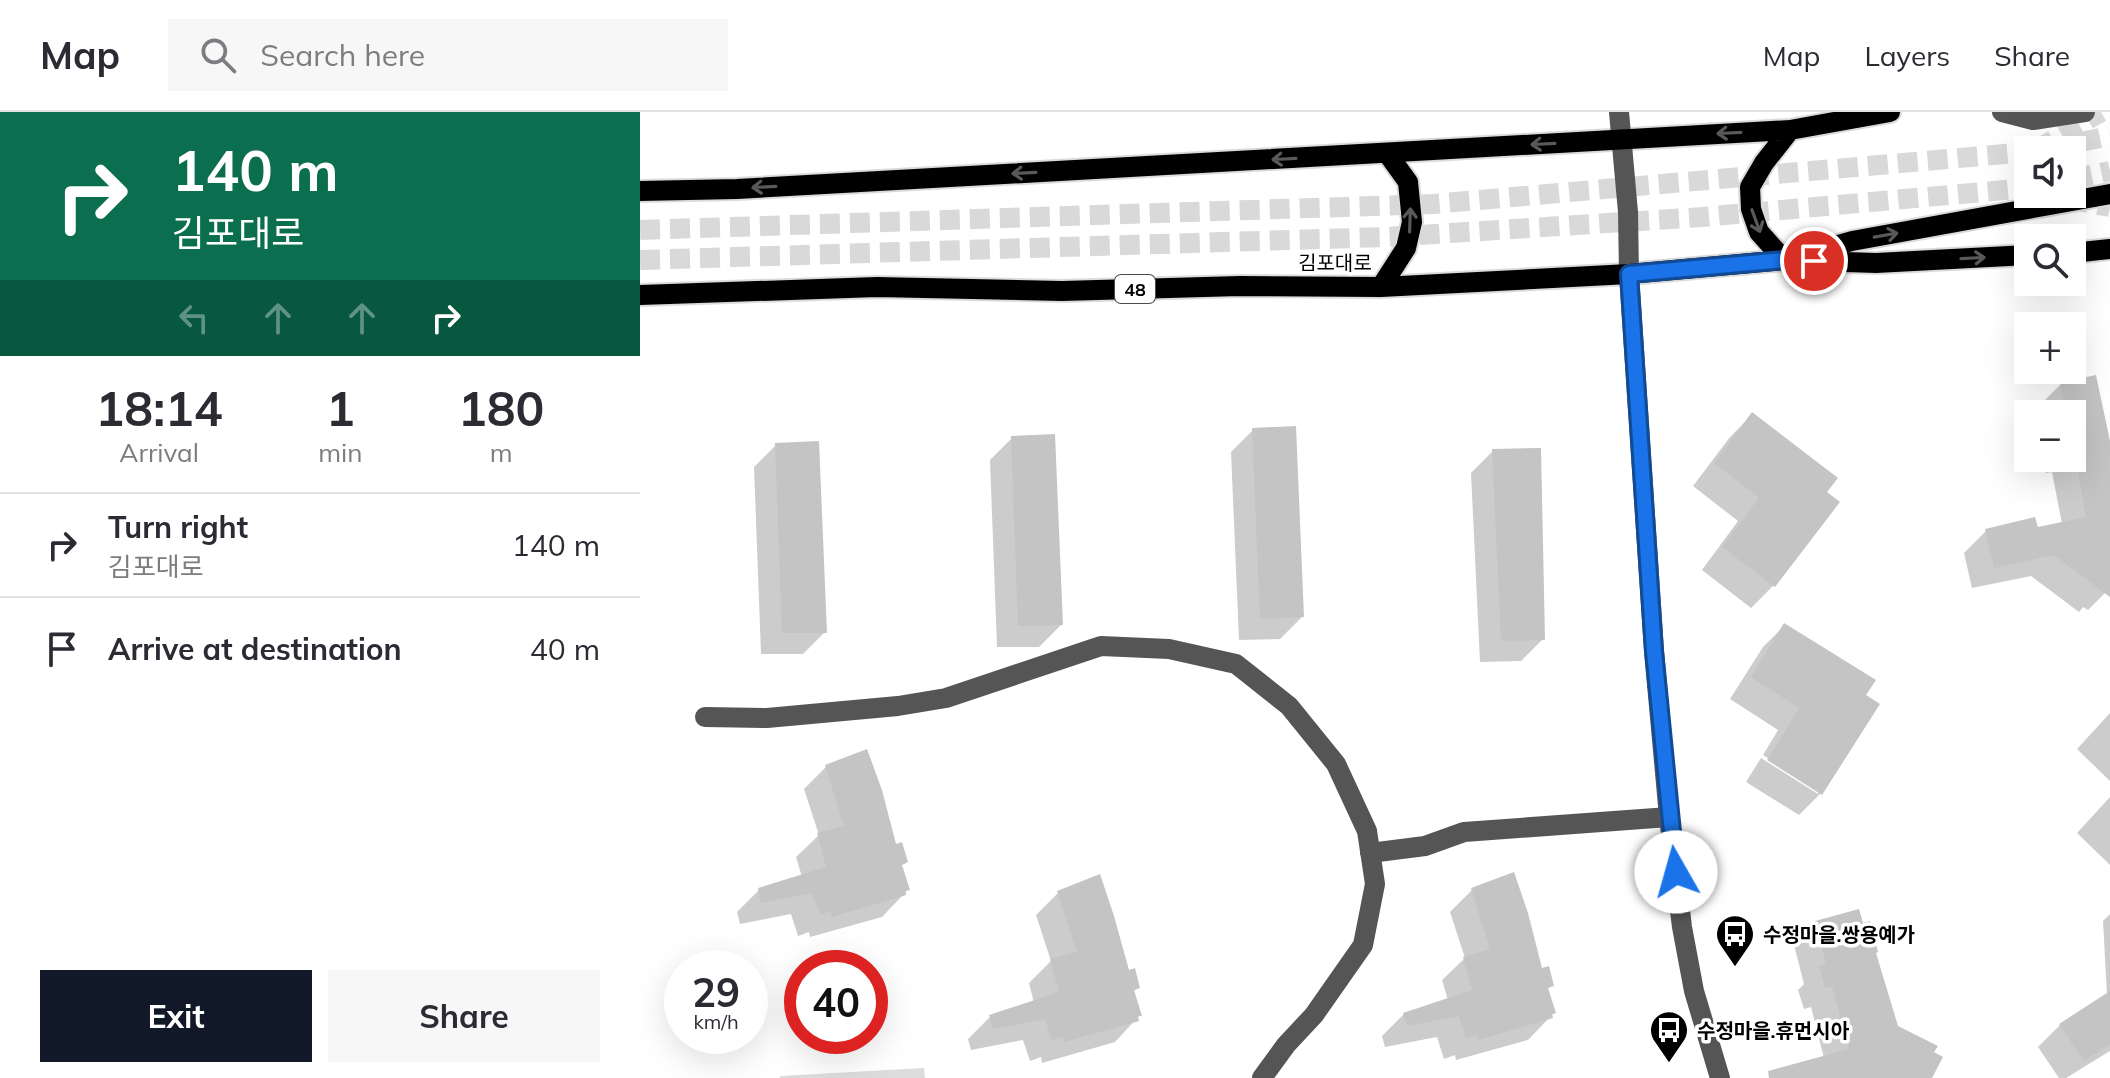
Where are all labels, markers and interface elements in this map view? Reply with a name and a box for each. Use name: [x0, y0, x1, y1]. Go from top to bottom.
search box: [168, 19, 728, 91]
text: Map: [40, 31, 120, 79]
icon: search: [196, 33, 240, 77]
text: Search here: [260, 36, 425, 74]
text: Map: [1763, 38, 1820, 73]
text: Layers: [1864, 38, 1950, 73]
text: Share: [1994, 38, 2070, 73]
one-way arrow: [1716, 126, 1743, 141]
text: 140 m: [172, 135, 339, 205]
map controls: [2014, 136, 2086, 472]
button: sound: [2014, 136, 2086, 208]
one-way arrow: [1530, 137, 1557, 152]
icon: right: [40, 144, 144, 248]
one-way arrow: [1271, 152, 1298, 167]
one-way arrow: [1011, 165, 1038, 180]
one-way arrow: [751, 180, 778, 195]
one-way arrow: [1402, 208, 1417, 234]
one-way arrow: [1749, 208, 1764, 233]
text: 김포대로: [172, 210, 304, 255]
button: search: [2014, 224, 2086, 296]
one-way arrow: [1873, 226, 1899, 241]
pin: [1780, 227, 1848, 295]
icon: arrive: [1792, 239, 1836, 283]
street label: 김포대로: [1298, 250, 1372, 275]
one-way arrow: [1959, 250, 1986, 265]
road number: 48: [1115, 275, 1155, 303]
icon: left: [172, 296, 216, 340]
icon: ahead: [256, 296, 300, 340]
icon: ahead: [340, 296, 384, 340]
icon: right: [424, 296, 468, 340]
button: +: [2014, 312, 2086, 384]
text: 18:14: [96, 378, 223, 438]
text: 1: [326, 378, 355, 438]
text: 180: [458, 378, 544, 438]
button: −: [2014, 400, 2086, 472]
text: Arrival: [119, 436, 199, 469]
text: min: [318, 436, 362, 469]
text: m: [490, 436, 513, 469]
text: Turn right: [108, 508, 248, 546]
icon: right: [40, 523, 84, 567]
text: 140 m: [512, 526, 600, 564]
text: 김포대로: [108, 550, 204, 583]
icon: arrive: [40, 627, 84, 671]
text: Arrive at destination: [108, 630, 402, 668]
text: 40 m: [530, 630, 600, 668]
position arrow: [1634, 830, 1718, 914]
bus stop icon: 수정마을.쌍용예가: [1714, 913, 1756, 968]
place label: 수정마을.쌍용예가: [1763, 922, 1915, 947]
speed limit sign: 40: [784, 950, 888, 1054]
text: 29: [692, 967, 740, 1017]
button: Exit: [40, 970, 312, 1062]
button: Share: [328, 970, 600, 1062]
text: km/h: [693, 1009, 739, 1034]
bus stop icon: 수정마을.휴먼시아: [1648, 1009, 1690, 1064]
place label: 수정마을.휴먼시아: [1697, 1018, 1850, 1043]

